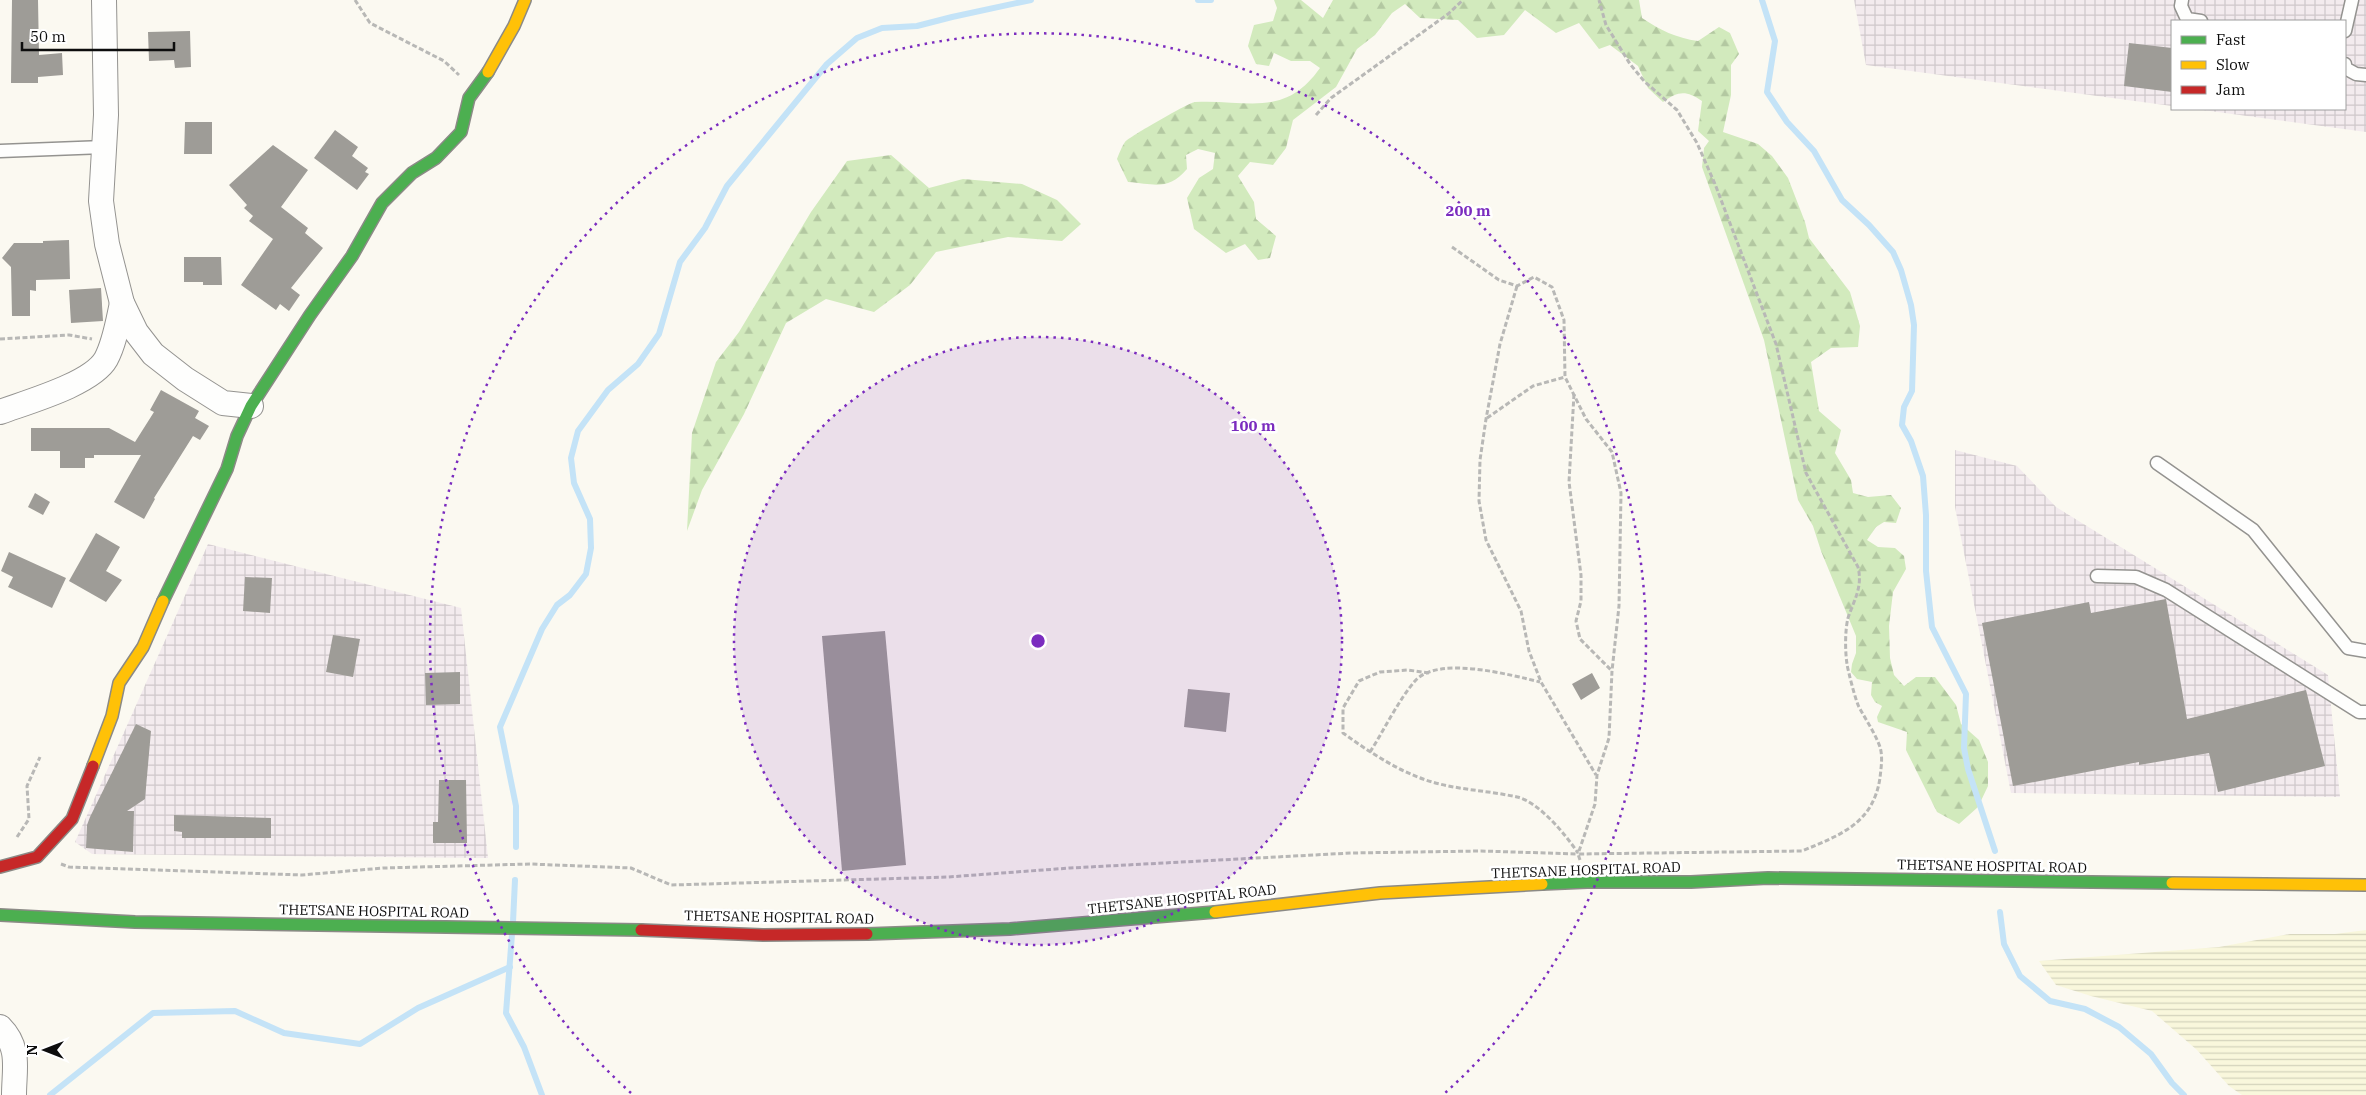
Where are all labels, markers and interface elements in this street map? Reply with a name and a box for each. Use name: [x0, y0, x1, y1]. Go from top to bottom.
scale bar: [22, 20, 175, 52]
legend: [2171, 20, 2346, 110]
text: 50 m: [30, 27, 66, 46]
text: Fast: [2216, 30, 2246, 49]
text: Slow: [2216, 55, 2250, 74]
text: Jam: [2216, 80, 2245, 99]
text: 200 m: [1445, 201, 1491, 220]
text: 100 m: [1230, 416, 1276, 435]
centre of rings: [1029, 632, 1047, 650]
street label: THETSANE HOSPITAL ROAD: [1897, 855, 2087, 877]
street label: THETSANE HOSPITAL ROAD: [1491, 858, 1681, 882]
street label: THETSANE HOSPITAL ROAD: [1087, 880, 1277, 918]
street label: THETSANE HOSPITAL ROAD: [279, 900, 469, 922]
street label: THETSANE HOSPITAL ROAD: [684, 906, 874, 928]
north arrow: [20, 1025, 70, 1075]
text: N: [23, 1044, 41, 1056]

